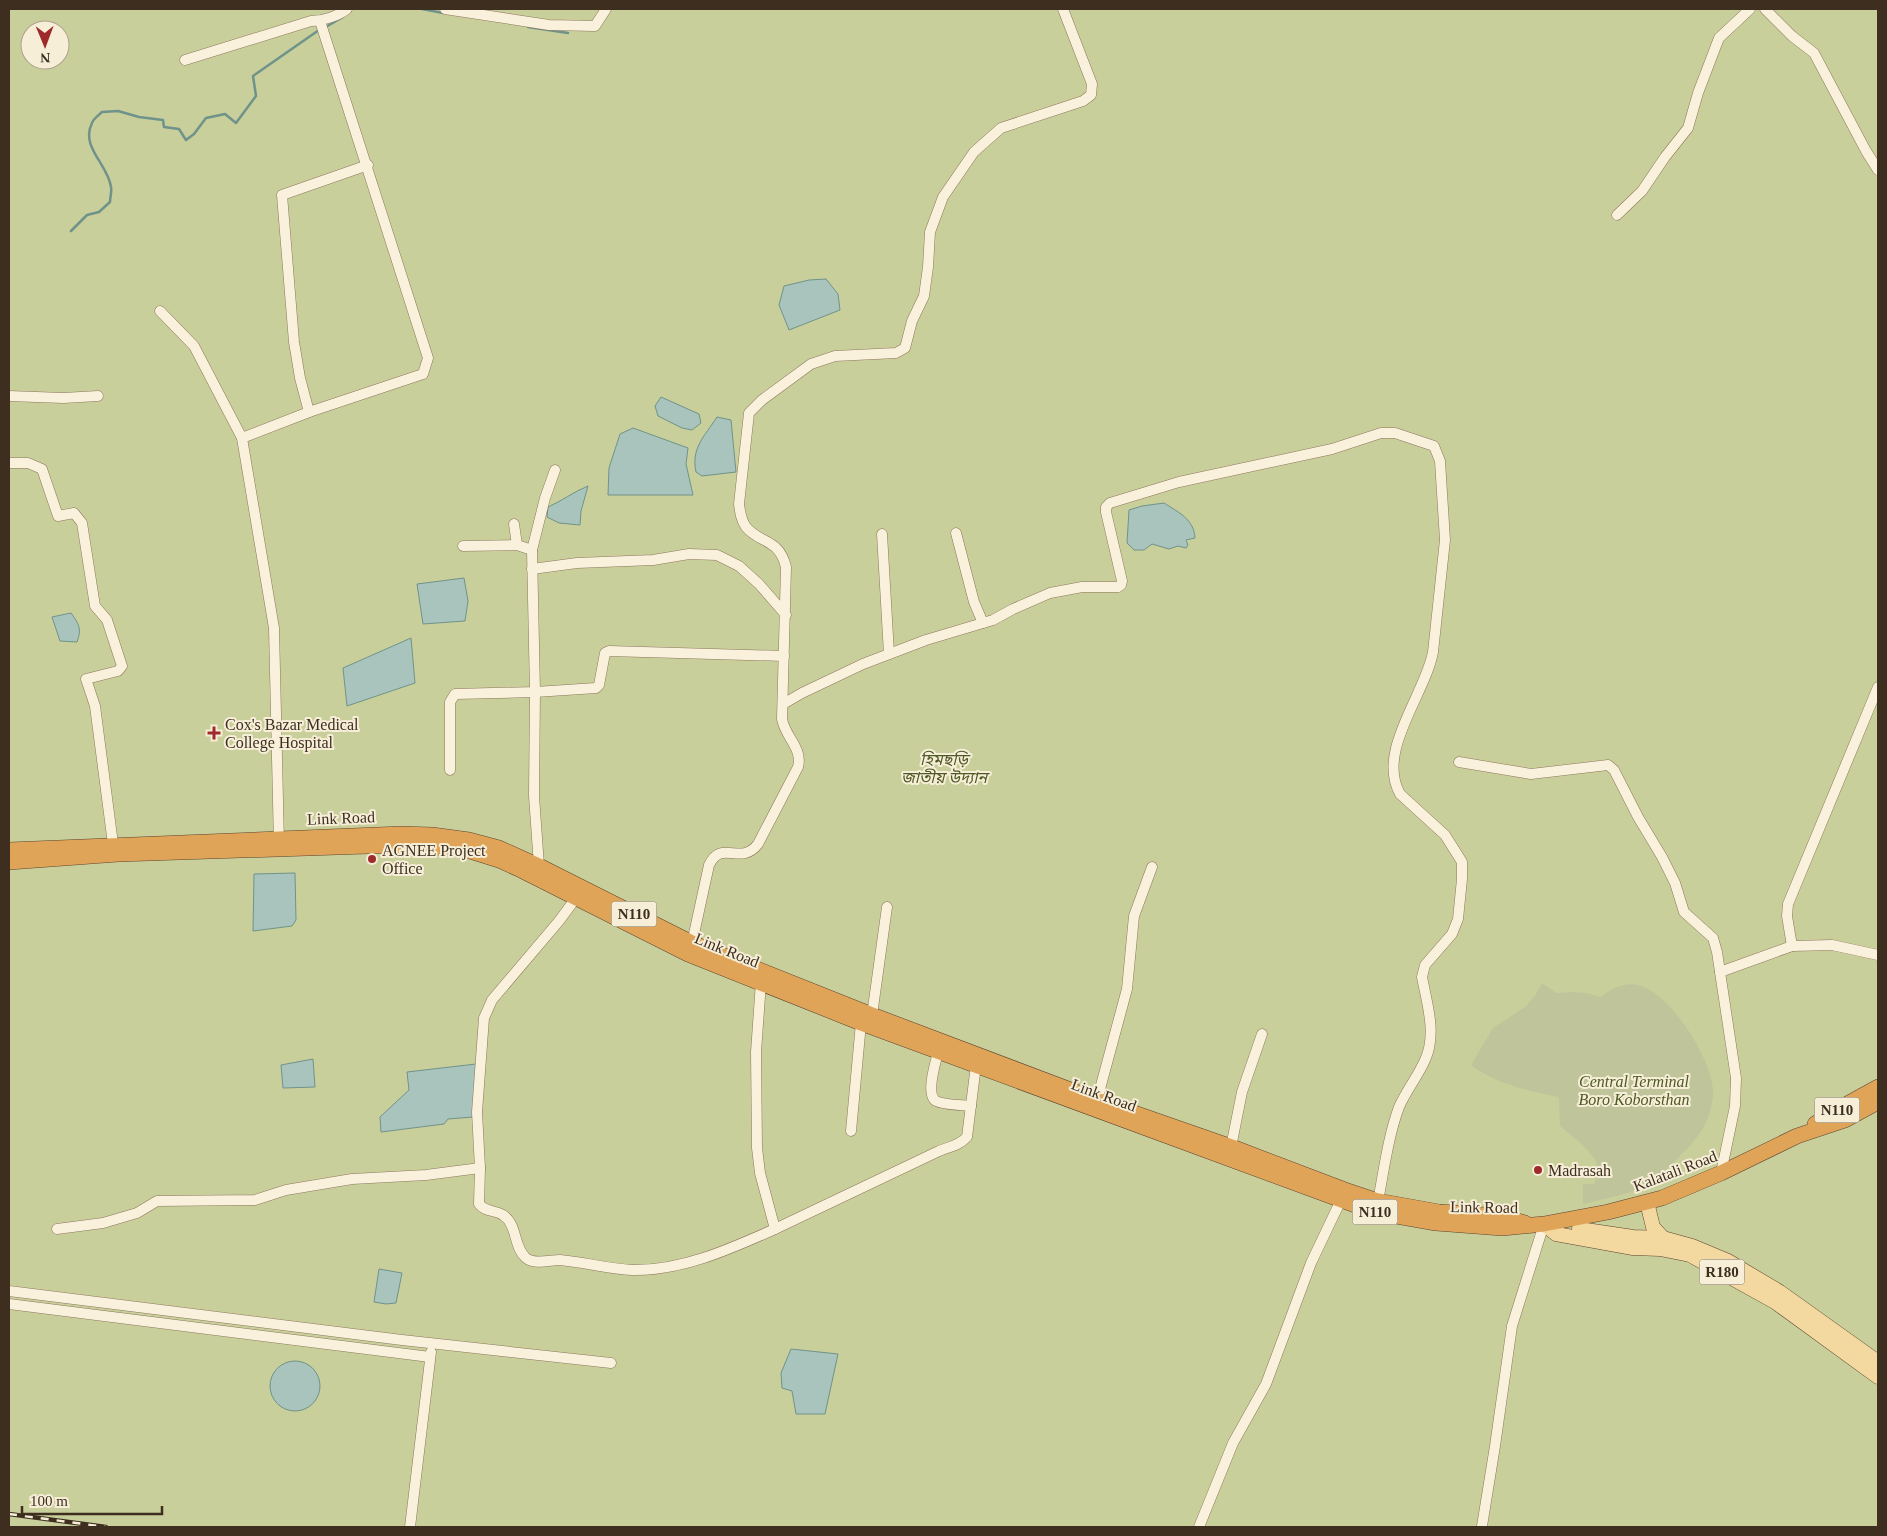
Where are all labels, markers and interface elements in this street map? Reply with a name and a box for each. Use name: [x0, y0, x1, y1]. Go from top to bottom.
north arrow: [20, 20, 70, 70]
text: N: [40, 50, 50, 65]
place label: Cox's Bazar Medical College Hospital: [225, 716, 359, 752]
marker: Cox's Bazar Medical College Hospital: [207, 726, 221, 740]
park label: হিমছড়ি জাতীয় উদ্যান: [901, 750, 990, 786]
street label: Link Road: [307, 808, 375, 828]
place label: AGNEE Project Office: [382, 842, 486, 877]
marker: AGNEE Project Office: [366, 853, 378, 865]
road number: N110: [612, 902, 656, 926]
street label: Link Road: [692, 929, 762, 971]
park label: Central Terminal Boro Koborsthan: [1579, 1073, 1690, 1108]
street label: Link Road: [1069, 1075, 1139, 1115]
road number: N110: [1814, 1098, 1860, 1122]
street label: Kalatali Road: [1631, 1147, 1719, 1195]
place label: Madrasah: [1548, 1162, 1611, 1179]
marker: Madrasah: [1532, 1164, 1544, 1176]
street label: Link Road: [1450, 1198, 1518, 1216]
road number: N110: [1352, 1200, 1398, 1224]
road number: R180: [1700, 1260, 1744, 1284]
scale bar: [22, 1484, 162, 1516]
text: 100 m: [30, 1493, 68, 1509]

